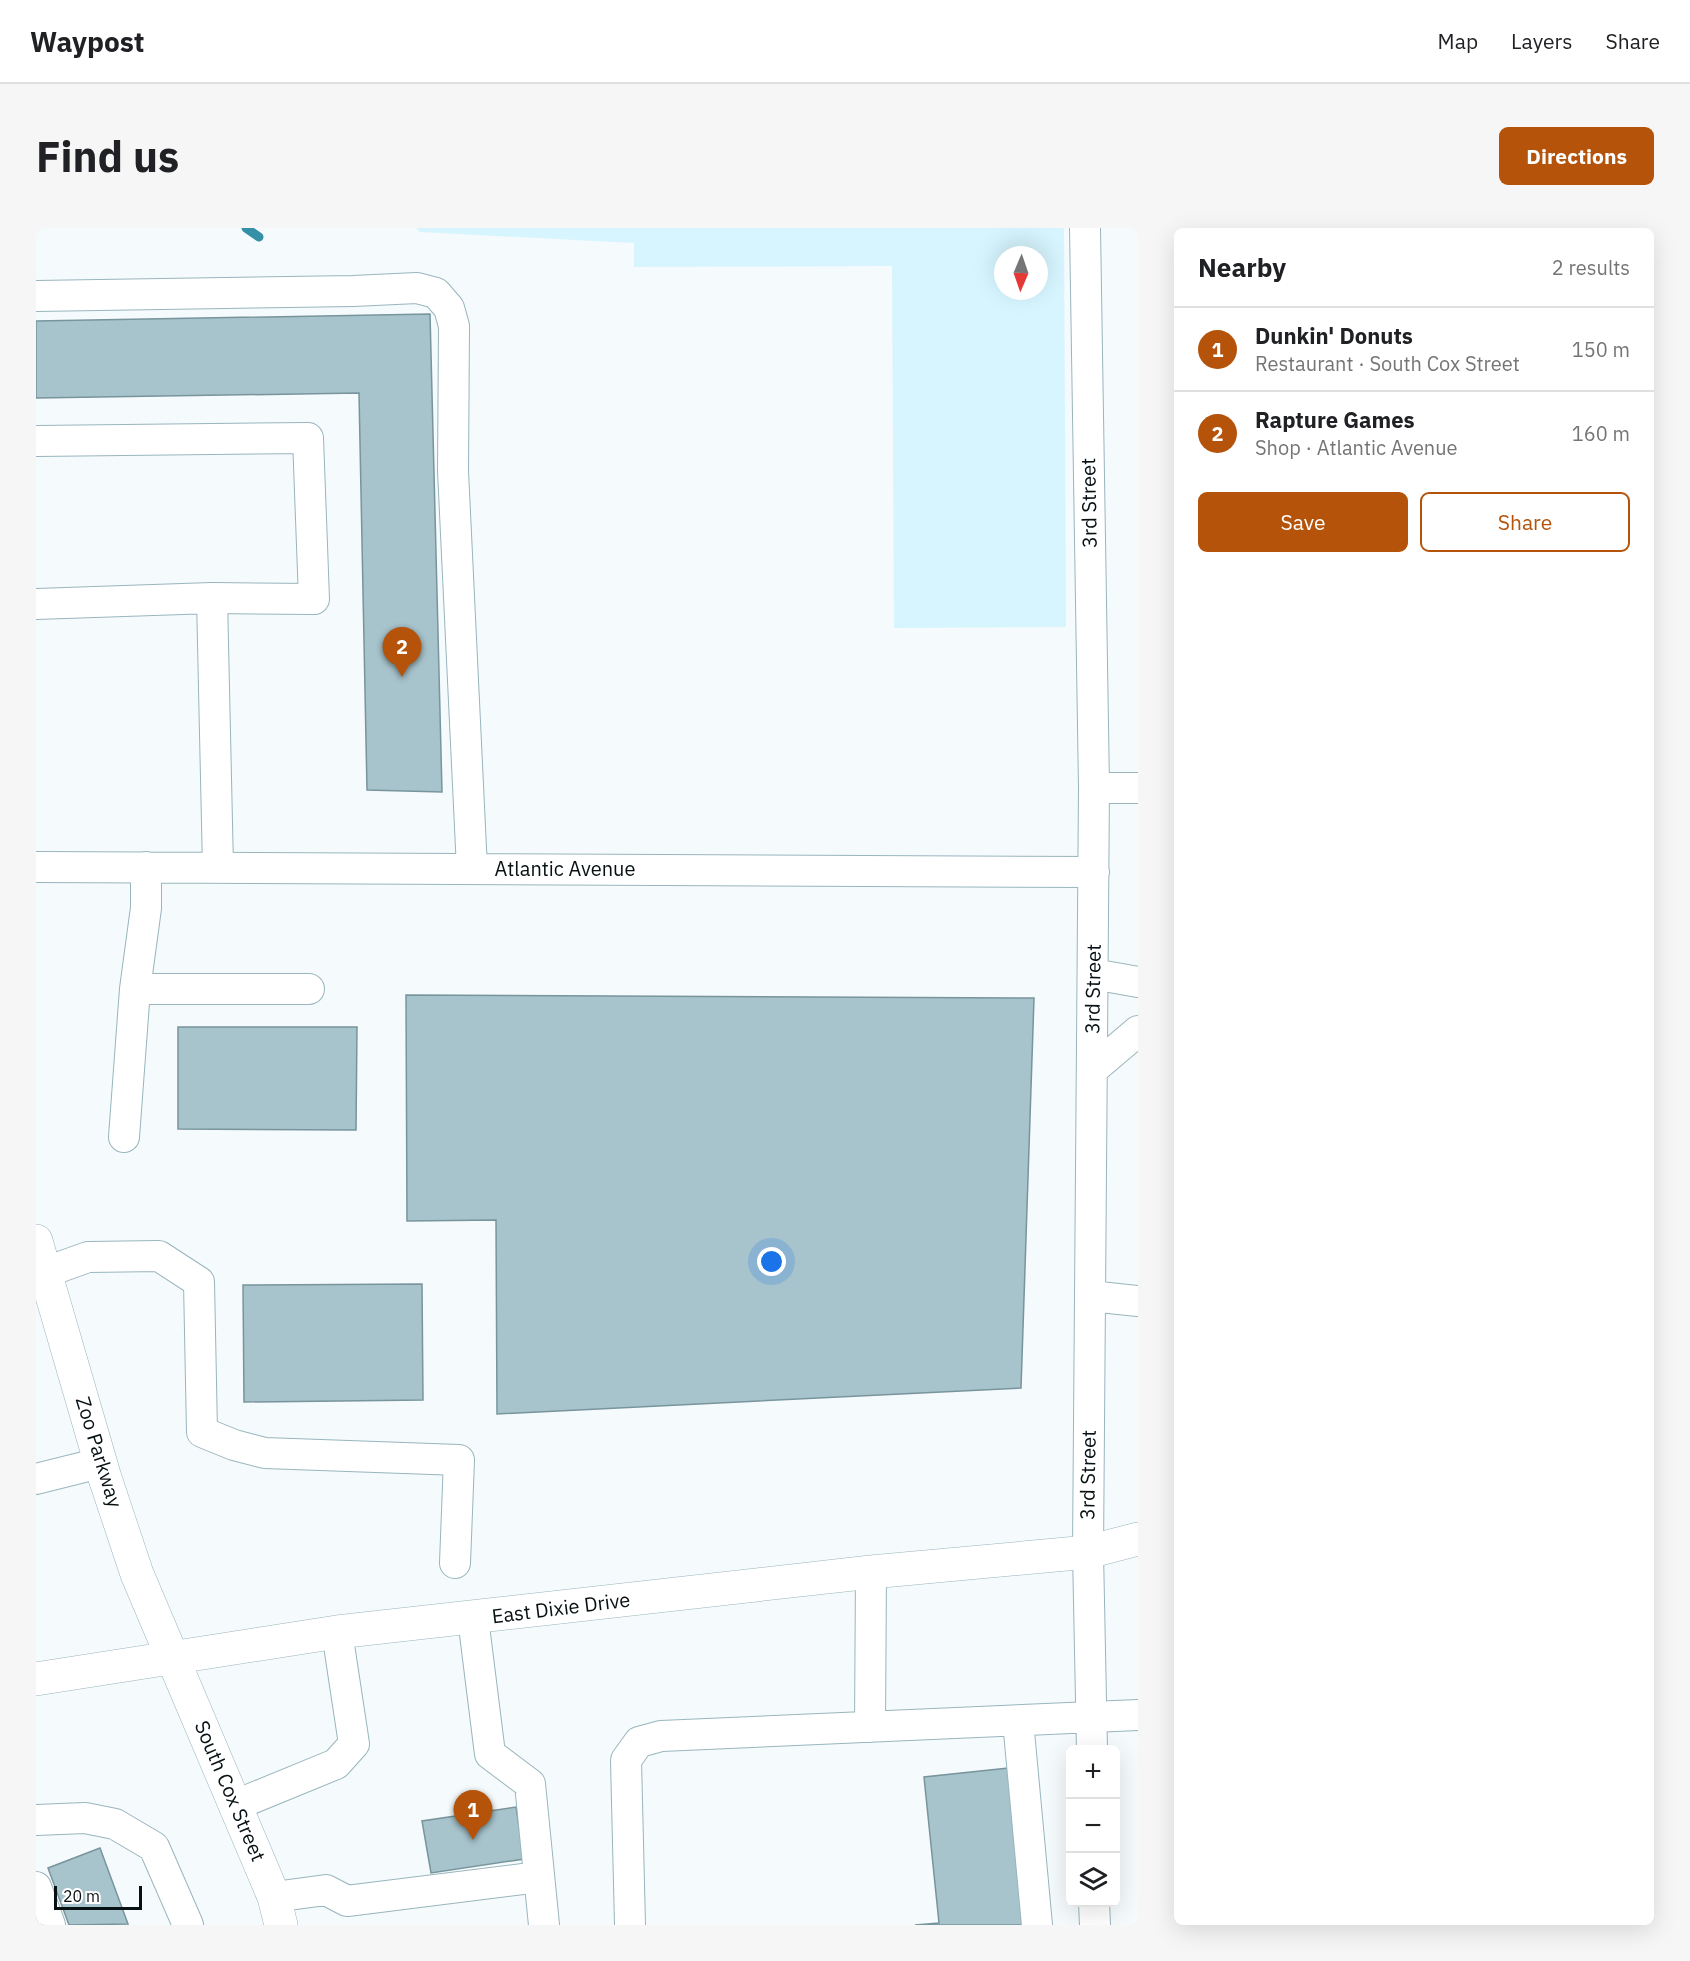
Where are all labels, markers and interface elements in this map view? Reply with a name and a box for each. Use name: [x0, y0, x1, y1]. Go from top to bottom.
text: Waypost: [30, 23, 144, 60]
text: Map: [1438, 27, 1478, 55]
text: Layers: [1511, 27, 1573, 55]
text: Share: [1606, 27, 1660, 55]
button: Directions: [1499, 127, 1654, 185]
text: Find us: [36, 129, 179, 184]
north arrow: [994, 246, 1048, 300]
text: Nearby: [1198, 250, 1286, 284]
text: 2 results: [1552, 254, 1630, 281]
text: Dunkin' Donuts: [1255, 321, 1413, 350]
text: 1: [1212, 336, 1224, 363]
text: 150 m: [1572, 336, 1630, 363]
text: Restaurant · South Cox Street: [1255, 350, 1520, 377]
text: Rapture Games: [1255, 405, 1415, 434]
text: 2: [1212, 420, 1224, 447]
text: 160 m: [1572, 420, 1630, 447]
text: Shop · Atlantic Avenue: [1255, 434, 1458, 461]
street label: 3rd Street: [1074, 458, 1103, 548]
button: Save: [1198, 492, 1408, 552]
button: Share: [1420, 492, 1630, 552]
pin: 2: [382, 628, 422, 677]
street label: Atlantic Avenue: [495, 855, 635, 882]
street label: 3rd Street: [1078, 944, 1107, 1034]
your location: [757, 1247, 786, 1276]
street label: Zoo Parkway: [70, 1393, 129, 1511]
street label: 3rd Street: [1073, 1430, 1102, 1520]
street label: East Dixie Drive: [490, 1586, 632, 1629]
street label: South Cox Street: [189, 1716, 272, 1865]
map controls: [1066, 1745, 1120, 1907]
button: +: [1066, 1745, 1120, 1799]
pin: 1: [454, 1790, 492, 1840]
button: −: [1066, 1799, 1120, 1853]
button: layers: [1066, 1853, 1120, 1907]
scale bar: [54, 1883, 142, 1910]
text: 20 m: [63, 1886, 100, 1906]

